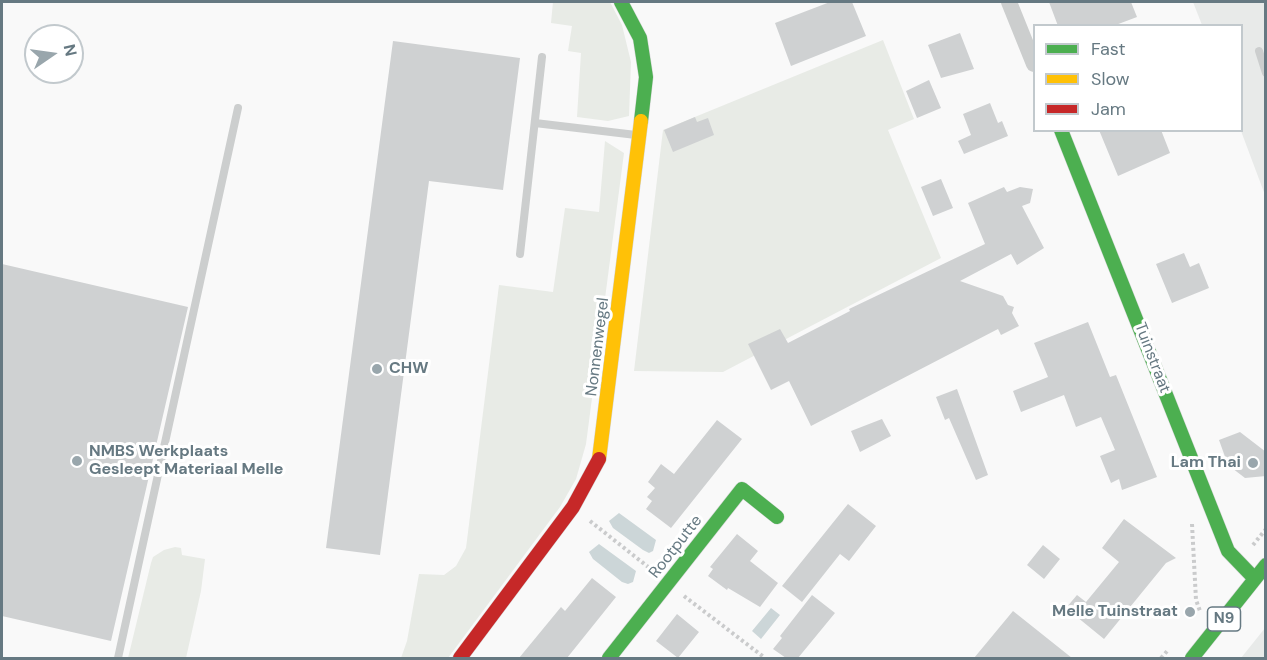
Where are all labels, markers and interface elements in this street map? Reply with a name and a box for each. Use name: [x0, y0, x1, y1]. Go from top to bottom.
north arrow: [24, 24, 84, 84]
legend: [1033, 24, 1243, 132]
text: Fast: [1091, 37, 1126, 61]
text: N: [59, 42, 82, 58]
text: Slow: [1091, 67, 1130, 91]
text: Jam: [1091, 97, 1126, 121]
street label: Nonnenwegel: [582, 297, 614, 397]
street label: Tuinstraat: [1130, 320, 1174, 396]
place label: CHW: [389, 359, 429, 379]
marker: CHW: [370, 362, 384, 376]
place label: NMBS Werkplaats Gesleept Materiaal Melle: [89, 442, 283, 480]
place label: Lam Thai: [1171, 453, 1241, 473]
marker: NMBS Werkplaats Gesleept Materiaal Melle: [70, 454, 84, 468]
marker: Lam Thai: [1246, 456, 1260, 470]
street label: Rootputte: [645, 512, 707, 582]
place label: Melle Tuinstraat: [1052, 602, 1178, 622]
marker: Melle Tuinstraat: [1183, 605, 1197, 619]
road number: N9: [1208, 607, 1240, 631]

